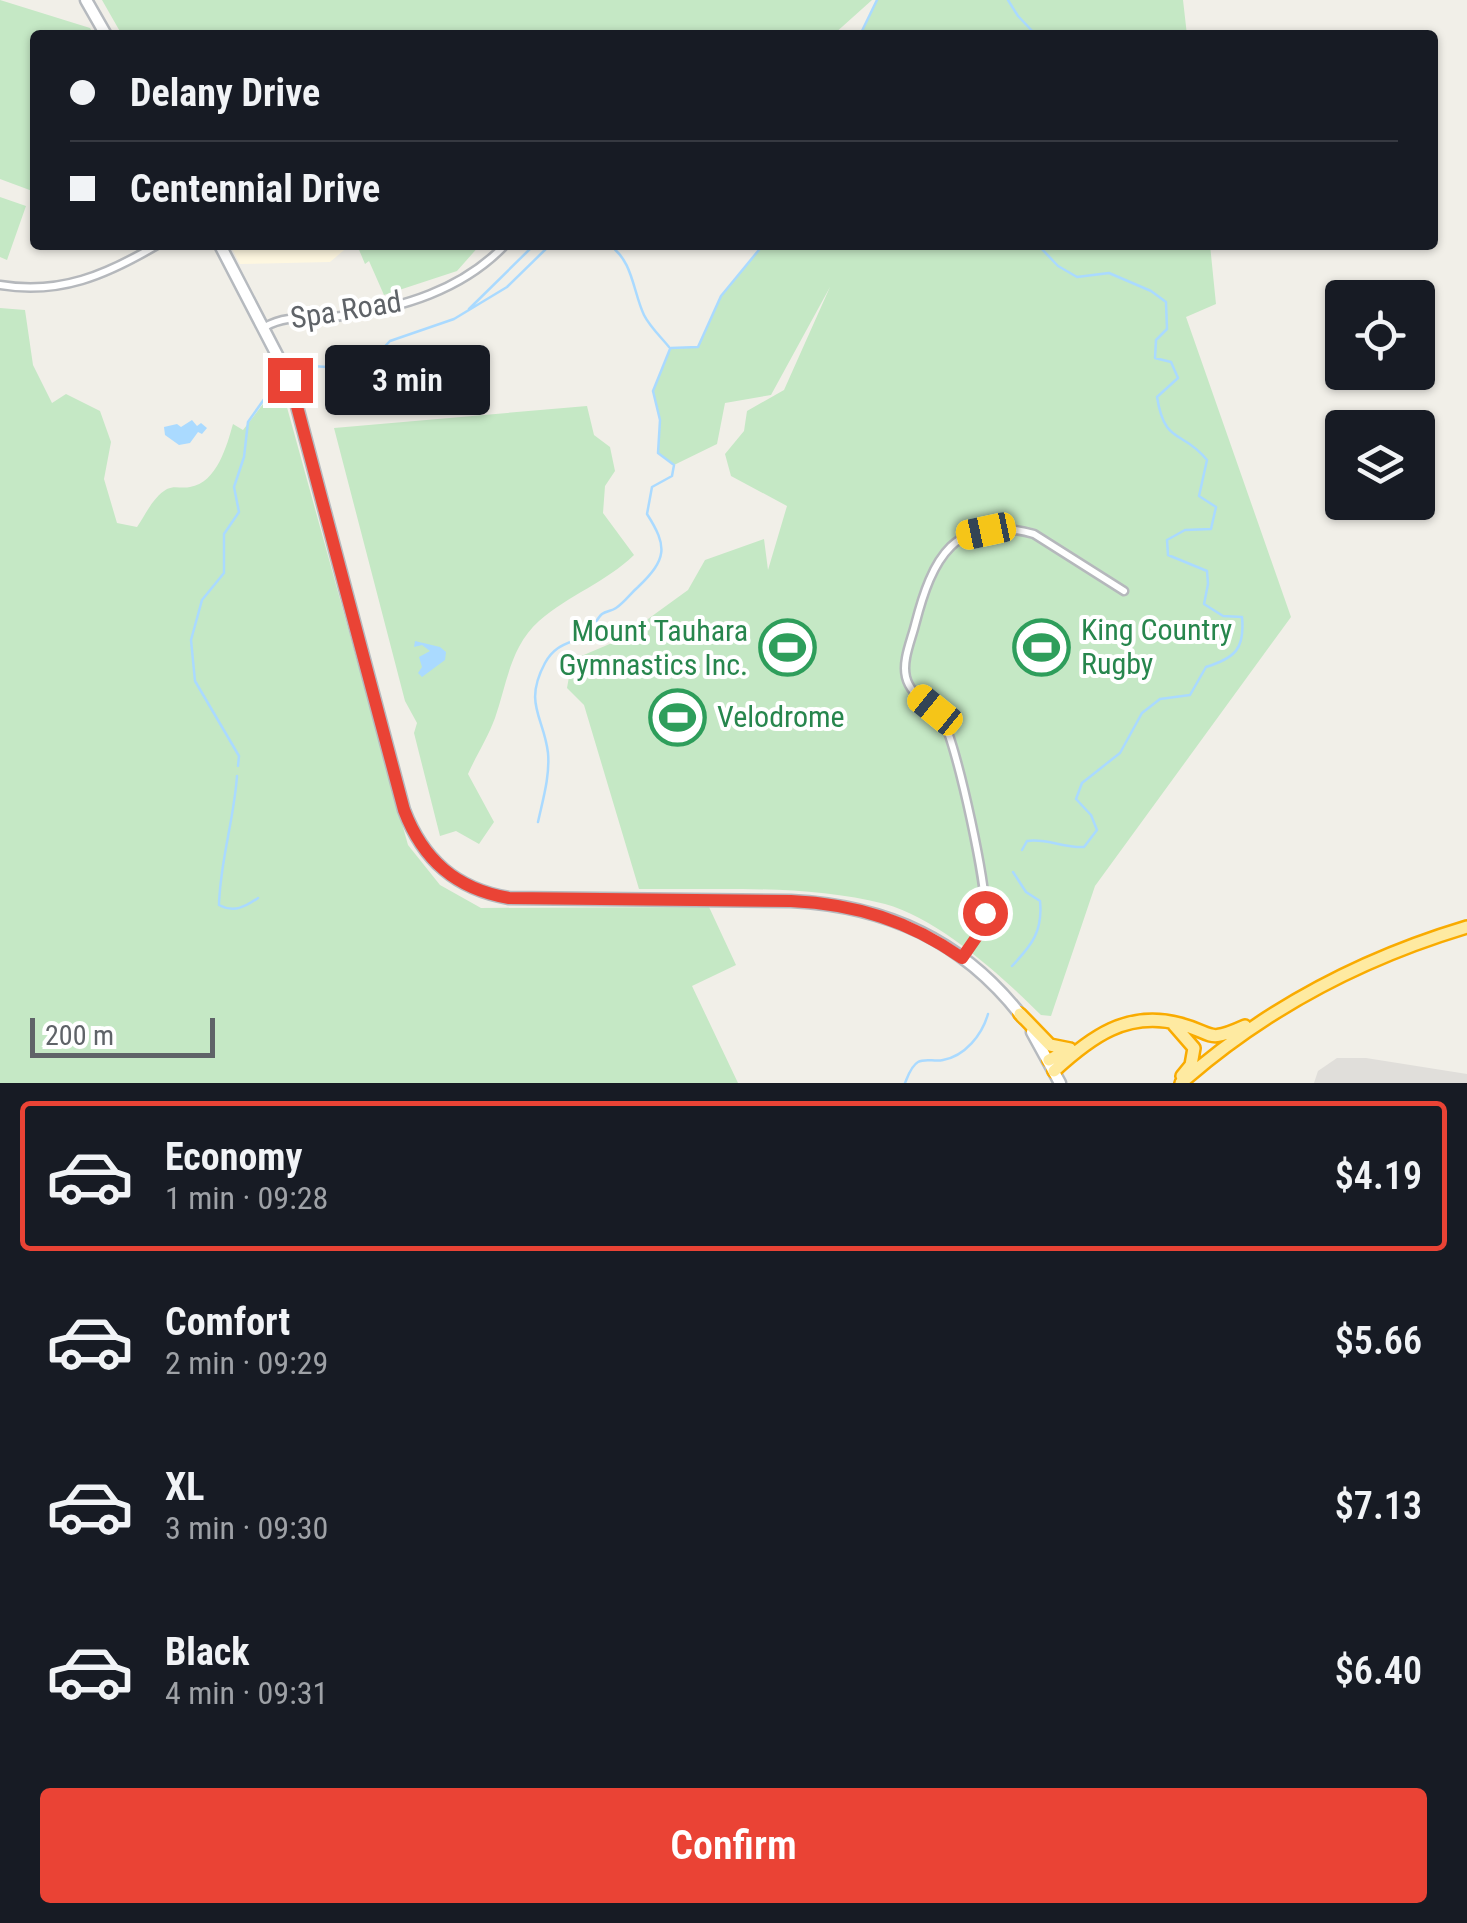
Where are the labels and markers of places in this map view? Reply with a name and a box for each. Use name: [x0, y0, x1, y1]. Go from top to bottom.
place label: King Country Rugby: [1081, 612, 1232, 681]
place label: Mount Tauhara Gymnastics Inc.: [559, 613, 748, 682]
sports icon: King Country Rugby: [1012, 617, 1072, 677]
sports icon: Mount Tauhara Gymnastics Inc.: [757, 618, 817, 678]
sports icon: Velodrome: [648, 687, 708, 747]
place label: Velodrome: [717, 699, 845, 734]

